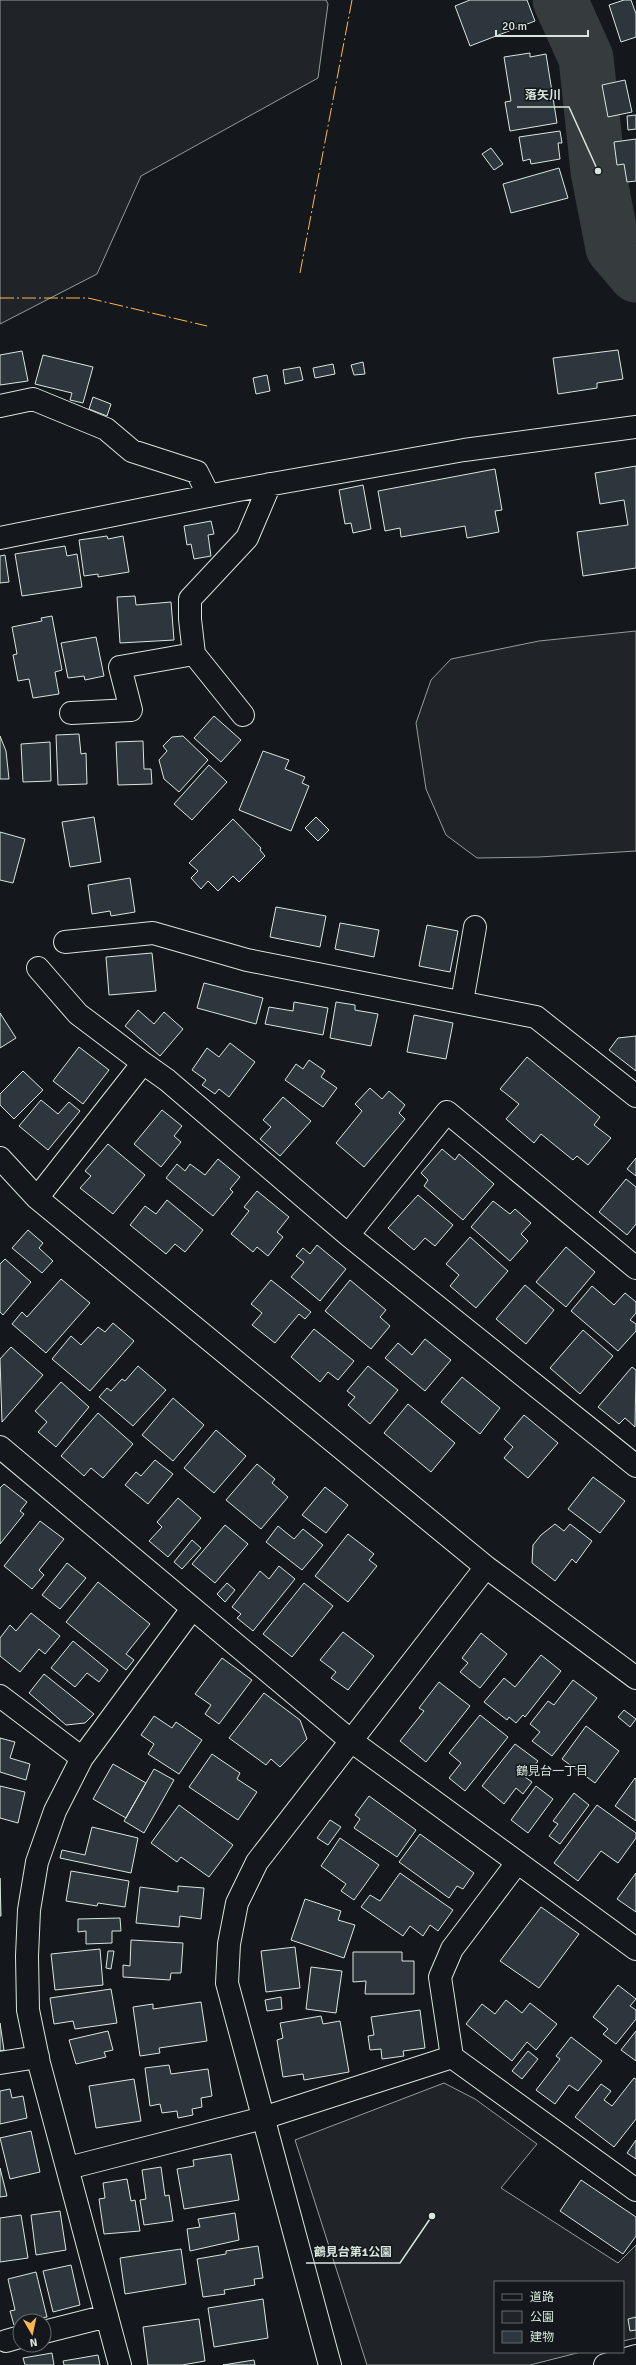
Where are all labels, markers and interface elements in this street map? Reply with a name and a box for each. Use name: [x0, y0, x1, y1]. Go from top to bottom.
scale bar: [496, 12, 588, 38]
text: 20 m: [502, 19, 527, 34]
callout: 落矢川: [517, 83, 569, 107]
text: 落矢川: [525, 88, 561, 103]
district label: 鶴見台一丁目: [516, 1764, 588, 1779]
callout: 鶴見台第1公園: [306, 2239, 400, 2263]
text: 鶴見台第1公園: [314, 2245, 392, 2260]
legend: [494, 2281, 624, 2353]
text: 道路: [530, 2290, 554, 2305]
text: 公園: [530, 2310, 554, 2325]
north arrow: [12, 2313, 52, 2353]
text: 建物: [530, 2330, 554, 2345]
text: N: [29, 2335, 38, 2349]

